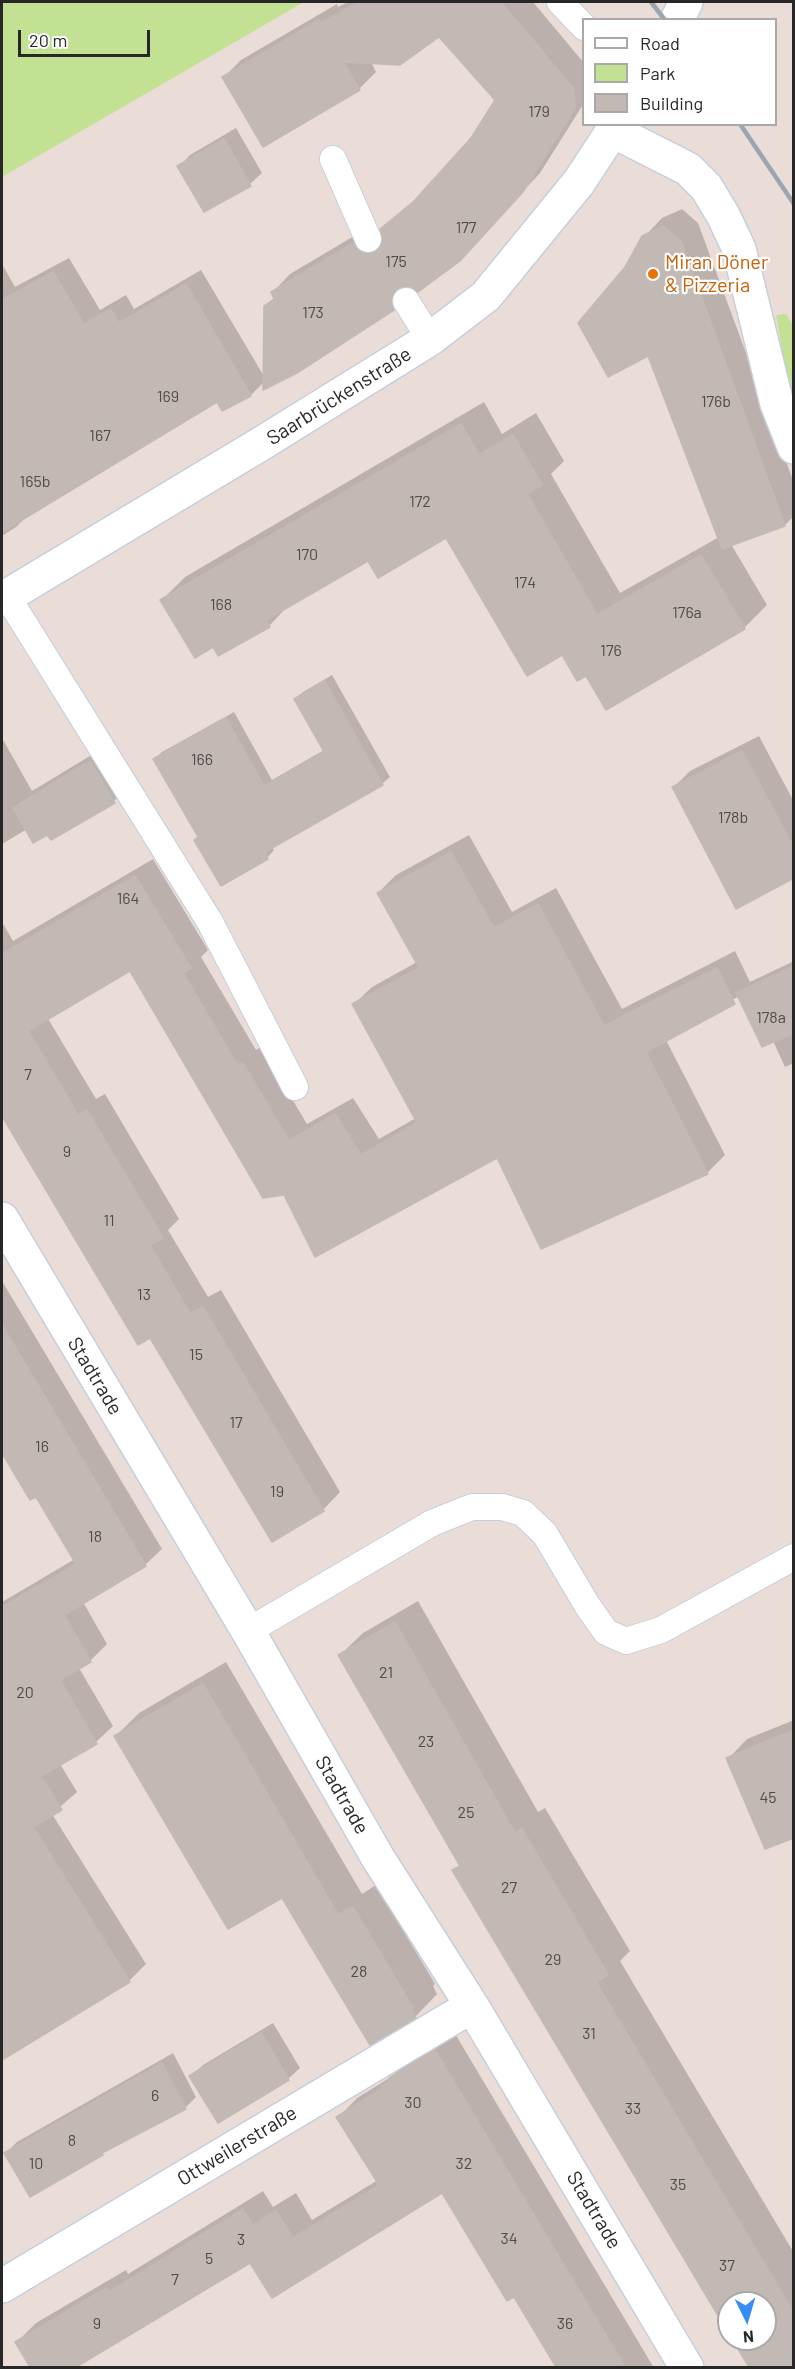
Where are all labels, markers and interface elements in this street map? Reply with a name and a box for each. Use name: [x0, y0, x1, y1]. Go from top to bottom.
scale bar: [21, 18, 153, 56]
legend: [582, 18, 777, 126]
text: 20 m: [29, 29, 67, 51]
text: Road: [640, 32, 680, 54]
text: Park: [640, 62, 675, 84]
text: Building: [640, 92, 703, 114]
house number: 179: [528, 102, 550, 122]
house number: 177: [456, 218, 476, 238]
place label: Miran Döner & Pizzeria: [665, 250, 768, 297]
house number: 175: [385, 252, 407, 272]
marker: Miran Döner & Pizzeria: [646, 267, 660, 281]
house number: 173: [302, 303, 324, 323]
street label: Saarbrückenstraße: [262, 342, 416, 450]
house number: 169: [157, 387, 179, 407]
house number: 176b: [701, 392, 731, 412]
house number: 167: [89, 426, 111, 446]
house number: 165b: [20, 472, 50, 492]
house number: 172: [409, 492, 431, 512]
house number: 170: [296, 545, 318, 565]
house number: 174: [514, 573, 536, 593]
house number: 168: [210, 595, 232, 615]
house number: 176a: [672, 603, 702, 623]
house number: 176: [600, 641, 622, 661]
house number: 166: [191, 750, 213, 770]
house number: 178b: [718, 808, 748, 828]
house number: 164: [117, 889, 139, 909]
house number: 178a: [756, 1008, 786, 1028]
house number: 7: [24, 1065, 32, 1085]
house number: 9: [63, 1142, 71, 1162]
house number: 11: [103, 1211, 115, 1231]
house number: 13: [137, 1285, 151, 1305]
street label: Stadtrade: [62, 1333, 128, 1419]
house number: 15: [189, 1345, 203, 1365]
house number: 17: [229, 1413, 243, 1433]
house number: 16: [35, 1437, 49, 1457]
house number: 19: [270, 1482, 284, 1502]
house number: 18: [88, 1527, 102, 1547]
house number: 21: [379, 1663, 393, 1683]
house number: 20: [16, 1683, 34, 1703]
house number: 23: [418, 1732, 434, 1752]
street label: Stadtrade: [310, 1752, 374, 1838]
house number: 45: [759, 1788, 777, 1808]
house number: 25: [458, 1803, 474, 1823]
house number: 27: [501, 1878, 517, 1898]
house number: 29: [545, 1950, 561, 1970]
house number: 28: [351, 1962, 367, 1982]
house number: 31: [582, 2024, 596, 2044]
house number: 6: [151, 2086, 159, 2106]
house number: 30: [404, 2093, 422, 2113]
house number: 33: [625, 2099, 641, 2119]
street label: Ottweilerstraße: [173, 2101, 301, 2191]
house number: 8: [68, 2131, 76, 2151]
house number: 10: [29, 2154, 43, 2174]
house number: 32: [456, 2154, 472, 2174]
street label: Stadtrade: [561, 2167, 627, 2253]
house number: 35: [670, 2175, 686, 2195]
house number: 34: [500, 2229, 518, 2249]
house number: 3: [237, 2230, 245, 2250]
house number: 5: [205, 2249, 213, 2269]
house number: 37: [719, 2256, 735, 2276]
house number: 7: [171, 2270, 179, 2290]
north arrow: [717, 2291, 777, 2351]
house number: 9: [93, 2314, 101, 2334]
house number: 36: [557, 2314, 573, 2334]
text: N: [742, 2328, 755, 2347]

